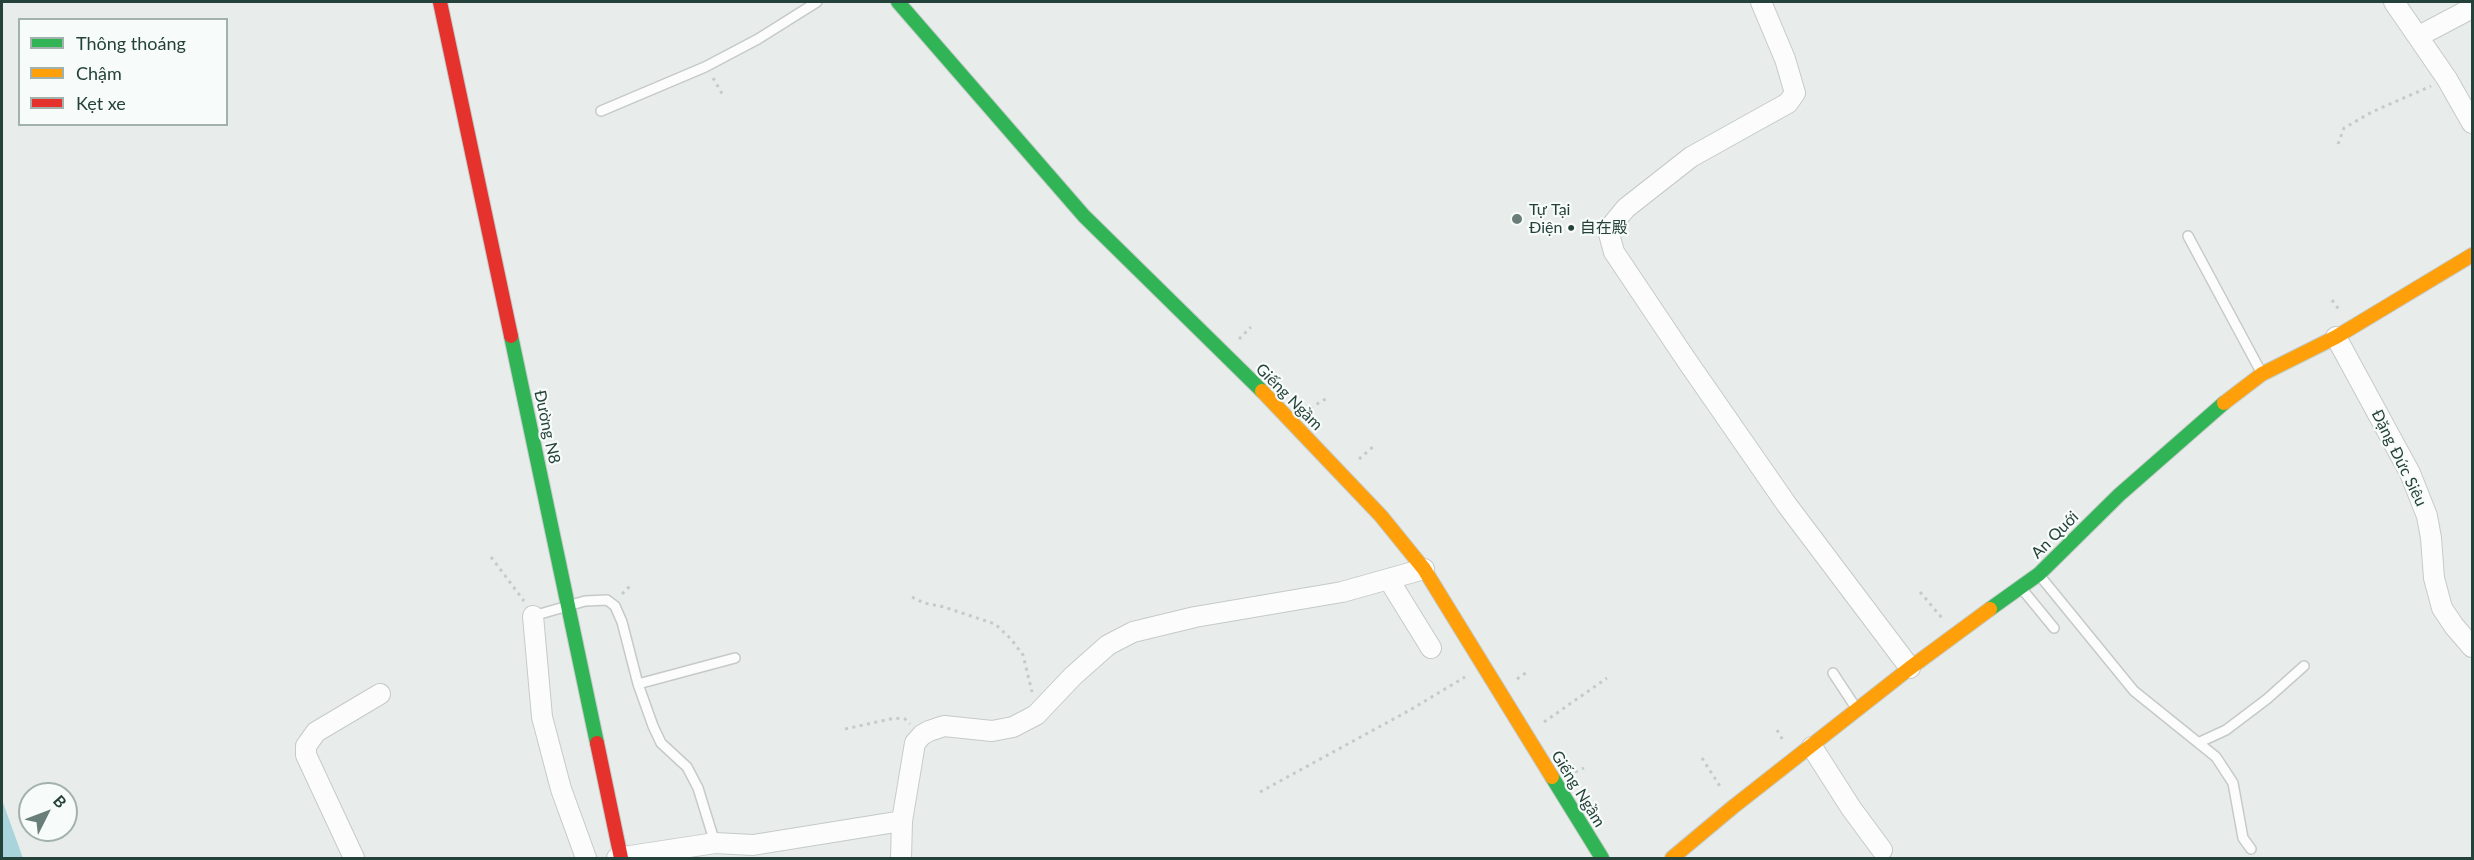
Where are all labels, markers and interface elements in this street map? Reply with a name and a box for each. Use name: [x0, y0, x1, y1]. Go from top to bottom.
legend: [18, 18, 228, 126]
text: Thông thoáng: [76, 32, 186, 54]
text: Chậm: [76, 62, 122, 84]
text: Kẹt xe: [76, 92, 126, 114]
place label: Tự Tại Điện • 自在殿: [1529, 200, 1628, 238]
marker: Tự Tại Điện • 自在殿: [1510, 212, 1524, 226]
street label: Giếng Ngầm: [1252, 360, 1326, 434]
street label: Đường N8: [530, 388, 564, 466]
street label: Đặng Đức Siêu: [2367, 407, 2431, 509]
street label: An Quới: [2027, 507, 2083, 563]
street label: Giếng Ngầm: [1547, 747, 1609, 831]
north arrow: [18, 782, 78, 842]
text: B: [50, 791, 71, 811]

